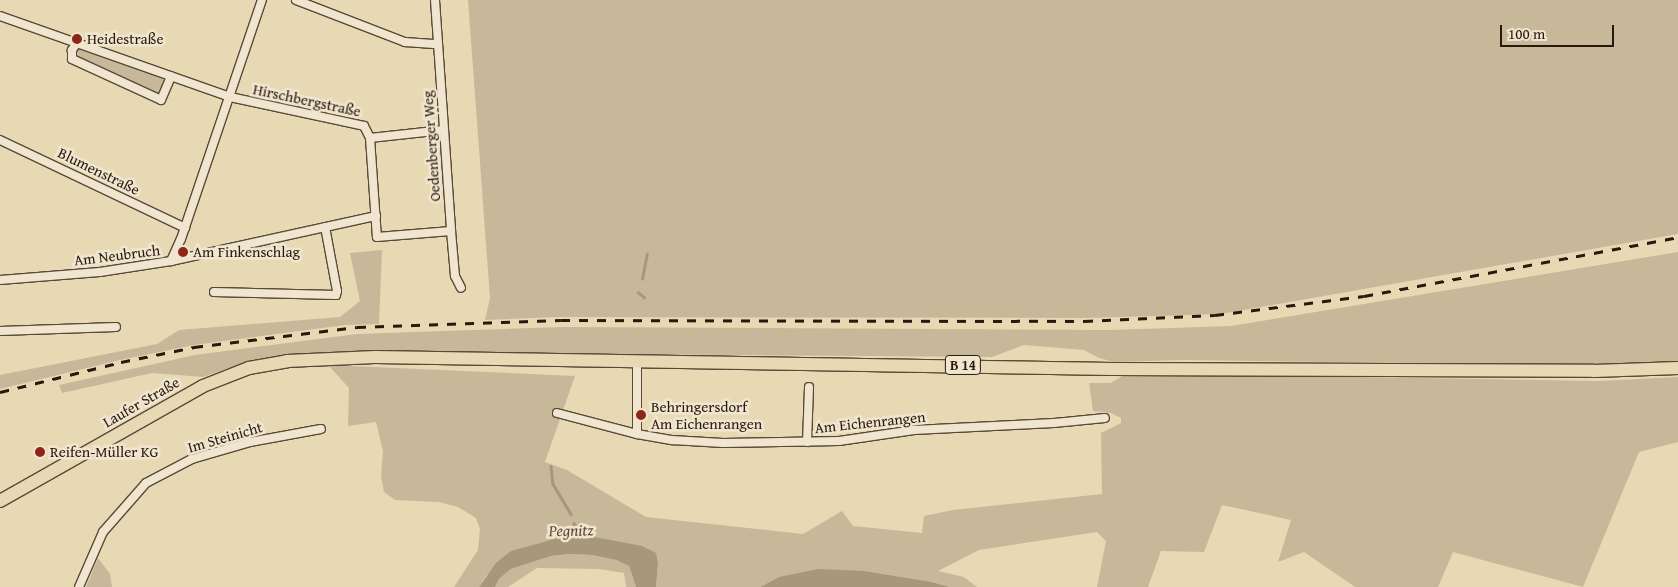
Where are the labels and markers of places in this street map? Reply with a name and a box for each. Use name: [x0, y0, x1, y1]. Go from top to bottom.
place label: Heidestraße: [87, 30, 163, 48]
marker: Heidestraße: [71, 33, 83, 45]
place label: Am Finkenschlag: [193, 243, 300, 261]
marker: Am Finkenschlag: [177, 246, 189, 258]
place label: Behringersdorf Am Eichenrangen: [651, 397, 762, 432]
marker: Behringersdorf Am Eichenrangen: [635, 409, 647, 421]
place label: Reifen-Müller KG: [50, 443, 158, 461]
marker: Reifen-Müller KG: [34, 446, 46, 458]

